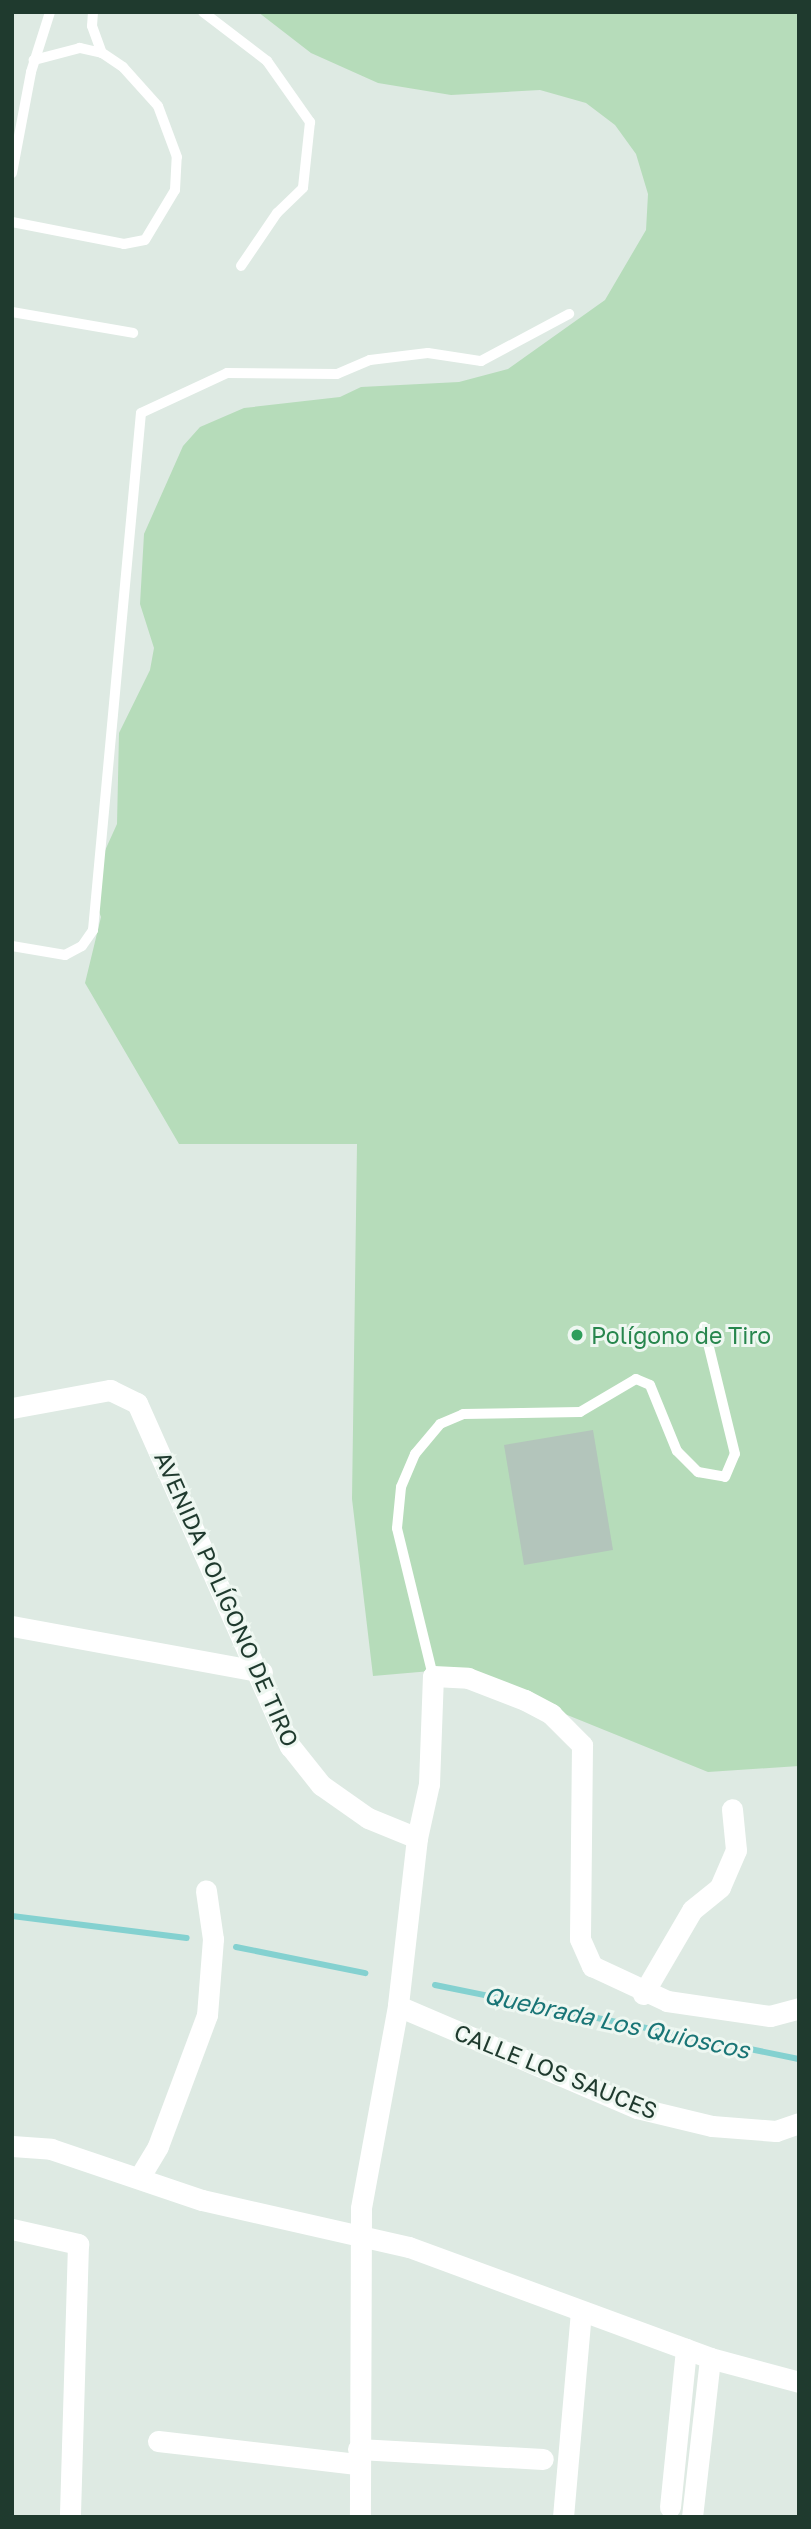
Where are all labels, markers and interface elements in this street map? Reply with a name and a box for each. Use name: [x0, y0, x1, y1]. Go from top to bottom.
place label: Polígono de Tiro: [591, 1321, 771, 1349]
marker: Polígono de Tiro: [569, 1327, 585, 1343]
street label: AVENIDA POLÍGONO DE TIRO: [149, 1447, 305, 1751]
water label: Quebrada Los Quioscos: [482, 1980, 752, 2064]
street label: CALLE LOS SAUCES: [450, 2018, 662, 2124]

